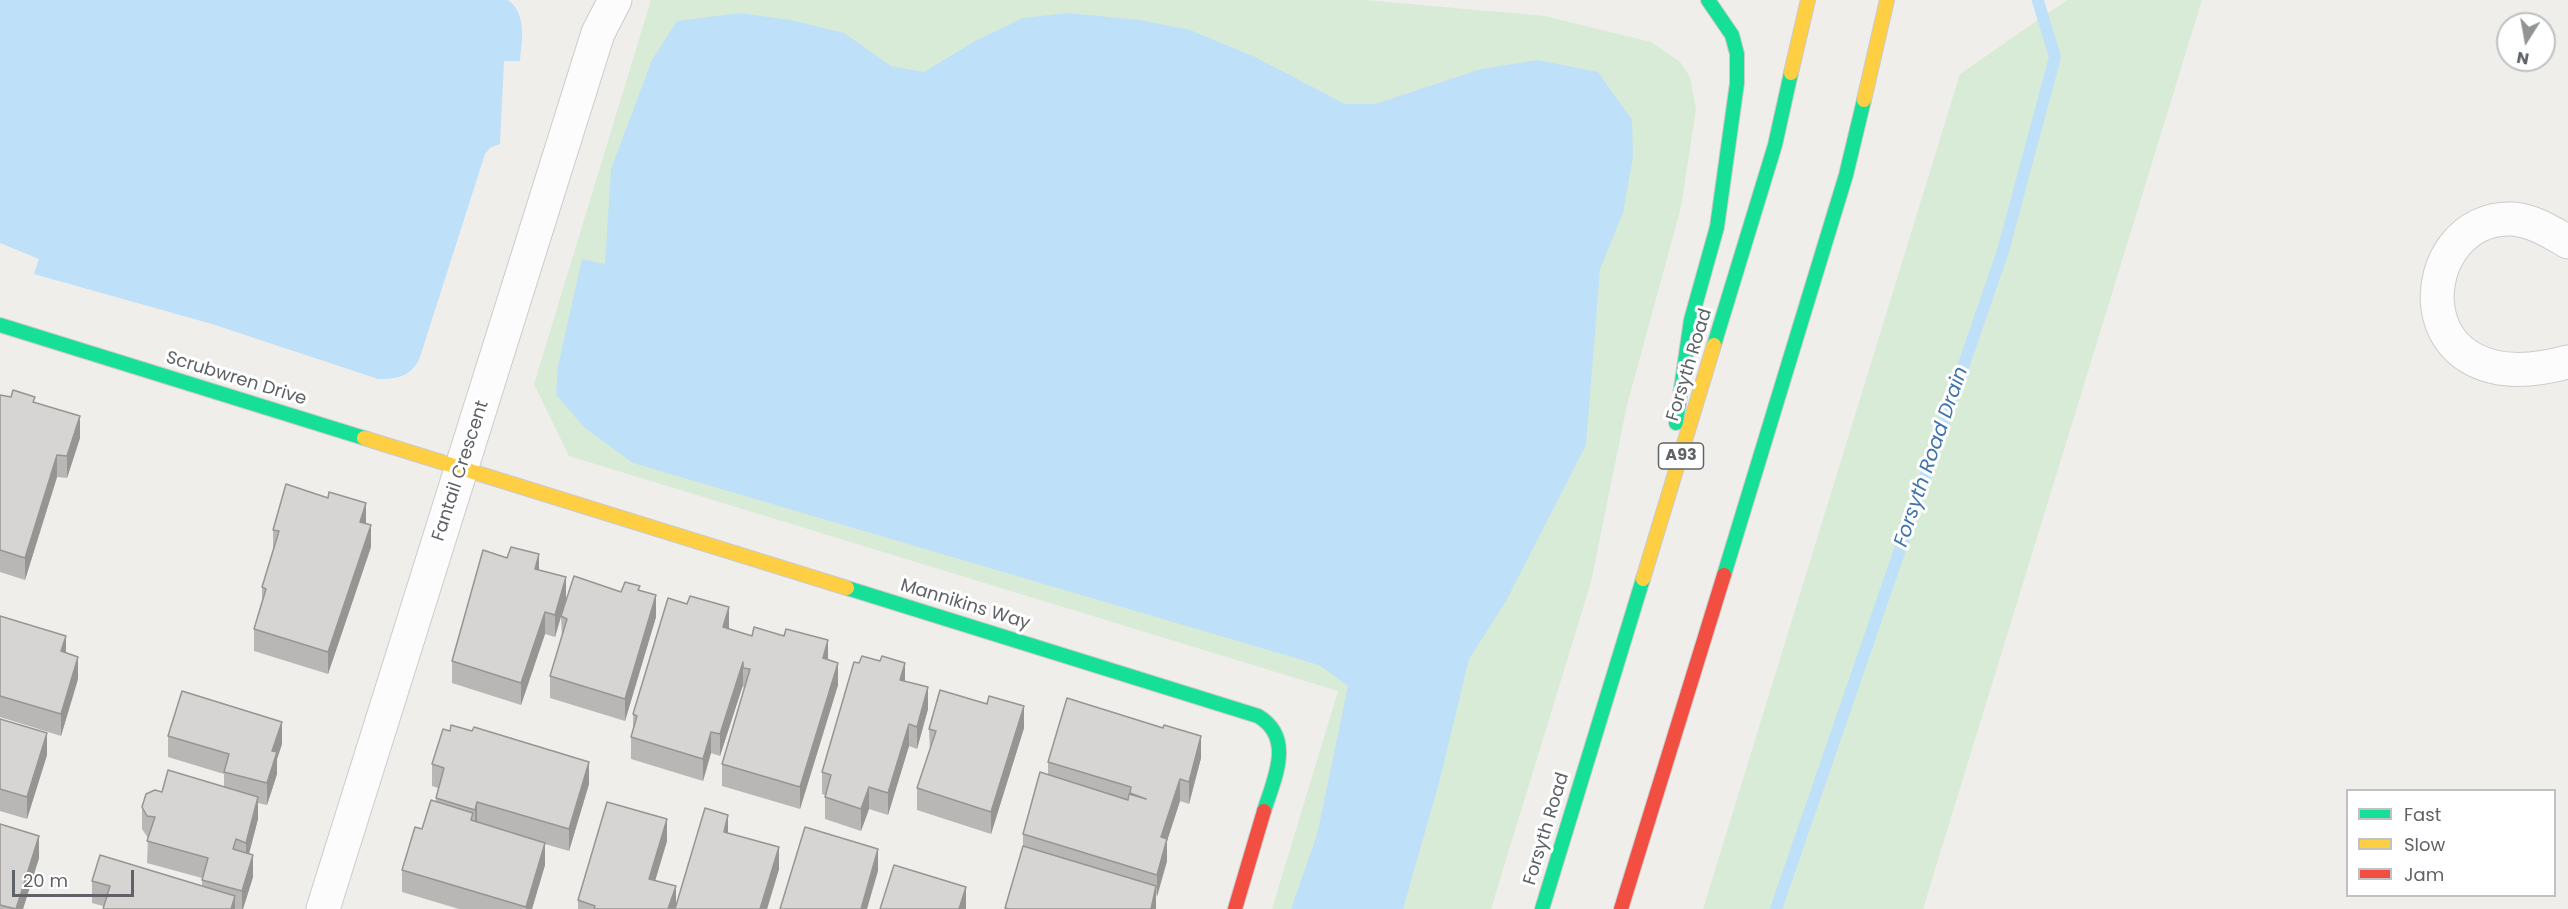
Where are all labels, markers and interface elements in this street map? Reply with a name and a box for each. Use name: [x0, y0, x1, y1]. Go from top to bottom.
north arrow: [2496, 12, 2556, 72]
text: N: [2515, 46, 2531, 71]
street label: Forsyth Road: [1663, 306, 1717, 424]
street label: Scrubwren Drive: [163, 347, 309, 411]
water label: Forsyth Road Drain: [1890, 364, 1974, 550]
street label: Fantail Crescent: [428, 398, 494, 544]
road number: A93: [1658, 443, 1704, 469]
street label: Mannikins Way: [898, 575, 1032, 635]
street label: Forsyth Road: [1520, 770, 1574, 888]
legend: [2346, 789, 2556, 897]
text: Fast: [2404, 802, 2441, 827]
text: Slow: [2404, 832, 2445, 857]
scale bar: [15, 858, 136, 896]
text: Jam: [2404, 862, 2444, 887]
text: 20 m: [23, 868, 68, 893]

